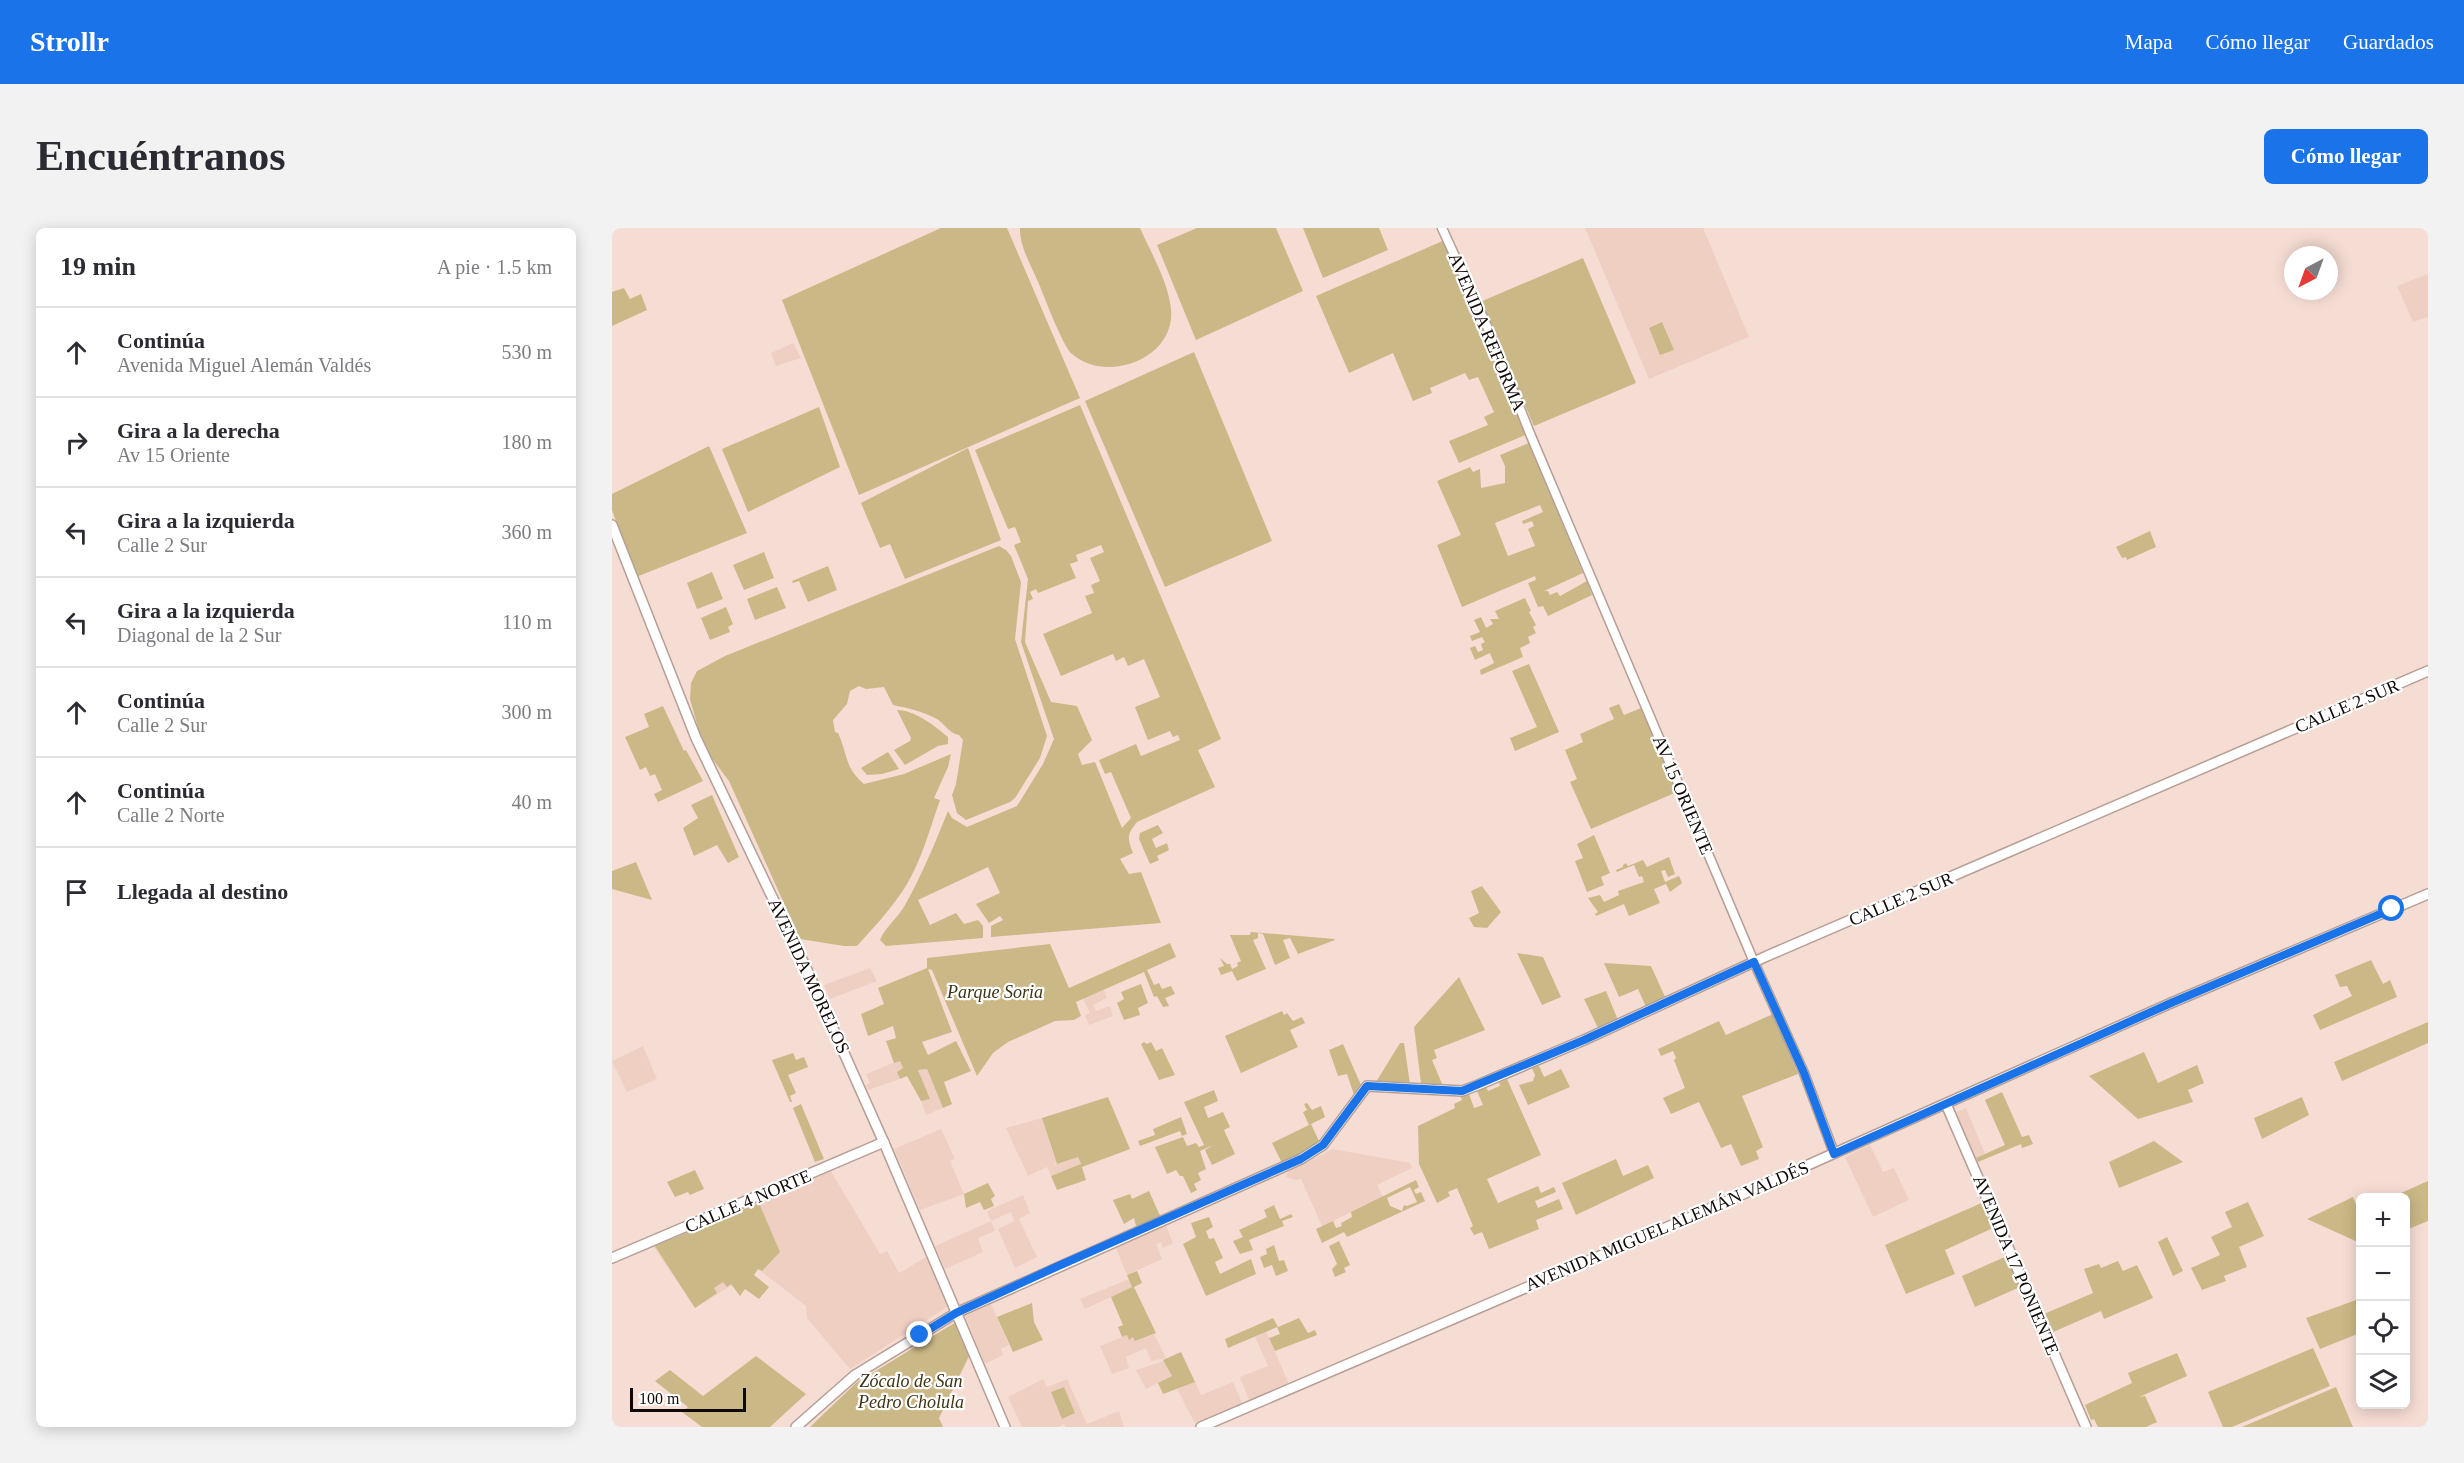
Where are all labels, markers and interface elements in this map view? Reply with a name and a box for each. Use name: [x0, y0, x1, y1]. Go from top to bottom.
text: Strollr: [30, 26, 109, 57]
text: Mapa: [2125, 30, 2173, 54]
text: Cómo llegar: [2206, 30, 2310, 54]
text: Guardados: [2343, 30, 2434, 54]
button: Cómo llegar: [2264, 129, 2428, 184]
text: Encuéntranos: [36, 133, 286, 179]
north arrow: [2284, 246, 2338, 300]
street label: AVENIDA REFORMA: [1445, 250, 1529, 414]
text: 19 min: [60, 252, 136, 281]
text: A pie · 1.5 km: [437, 256, 552, 278]
text: Continúa: [117, 328, 205, 353]
icon: ahead: [60, 336, 93, 369]
text: 530 m: [501, 341, 552, 363]
text: Avenida Miguel Alemán Valdés: [117, 354, 371, 376]
text: Gira a la derecha: [117, 418, 280, 443]
icon: right: [60, 426, 93, 459]
text: 180 m: [501, 431, 552, 453]
text: Av 15 Oriente: [117, 444, 230, 466]
text: Gira a la izquierda: [117, 508, 295, 533]
icon: left: [60, 516, 93, 549]
text: 360 m: [501, 521, 552, 543]
text: Calle 2 Sur: [117, 534, 207, 556]
text: Gira a la izquierda: [117, 598, 295, 623]
icon: left: [60, 606, 93, 639]
text: 110 m: [502, 611, 552, 633]
text: Diagonal de la 2 Sur: [117, 624, 281, 646]
street label: CALLE 2 SUR: [2292, 675, 2402, 737]
text: Continúa: [117, 688, 205, 713]
icon: ahead: [60, 696, 93, 729]
text: 300 m: [501, 701, 552, 723]
text: Calle 2 Sur: [117, 714, 207, 736]
street label: AV 15 ORIENTE: [1649, 732, 1717, 858]
text: Continúa: [117, 778, 205, 803]
icon: ahead: [60, 786, 93, 819]
text: 40 m: [511, 791, 552, 813]
text: Calle 2 Norte: [117, 804, 225, 826]
street label: CALLE 2 SUR: [1846, 868, 1956, 930]
icon: arrive: [60, 876, 93, 909]
text: Llegada al destino: [117, 879, 288, 904]
street label: AVENIDA MORELOS: [764, 895, 854, 1057]
route start: [2378, 895, 2404, 921]
park label: Parque Soria: [946, 982, 1043, 1002]
street label: AVENIDA MIGUEL ALEMÁN VALDÉS: [1522, 1156, 1812, 1295]
street label: CALLE 4 NORTE: [682, 1165, 814, 1237]
street label: AVENIDA 17 PONIENTE: [1969, 1172, 2063, 1358]
map controls: [2356, 1193, 2410, 1409]
button: +: [2356, 1193, 2410, 1247]
button: −: [2356, 1247, 2410, 1301]
button: locate: [2356, 1301, 2410, 1355]
route end: [906, 1321, 932, 1347]
button: layers: [2356, 1355, 2410, 1409]
park label: Zócalo de San Pedro Cholula: [857, 1371, 964, 1412]
scale bar: [630, 1385, 746, 1412]
text: 100 m: [639, 1390, 679, 1407]

